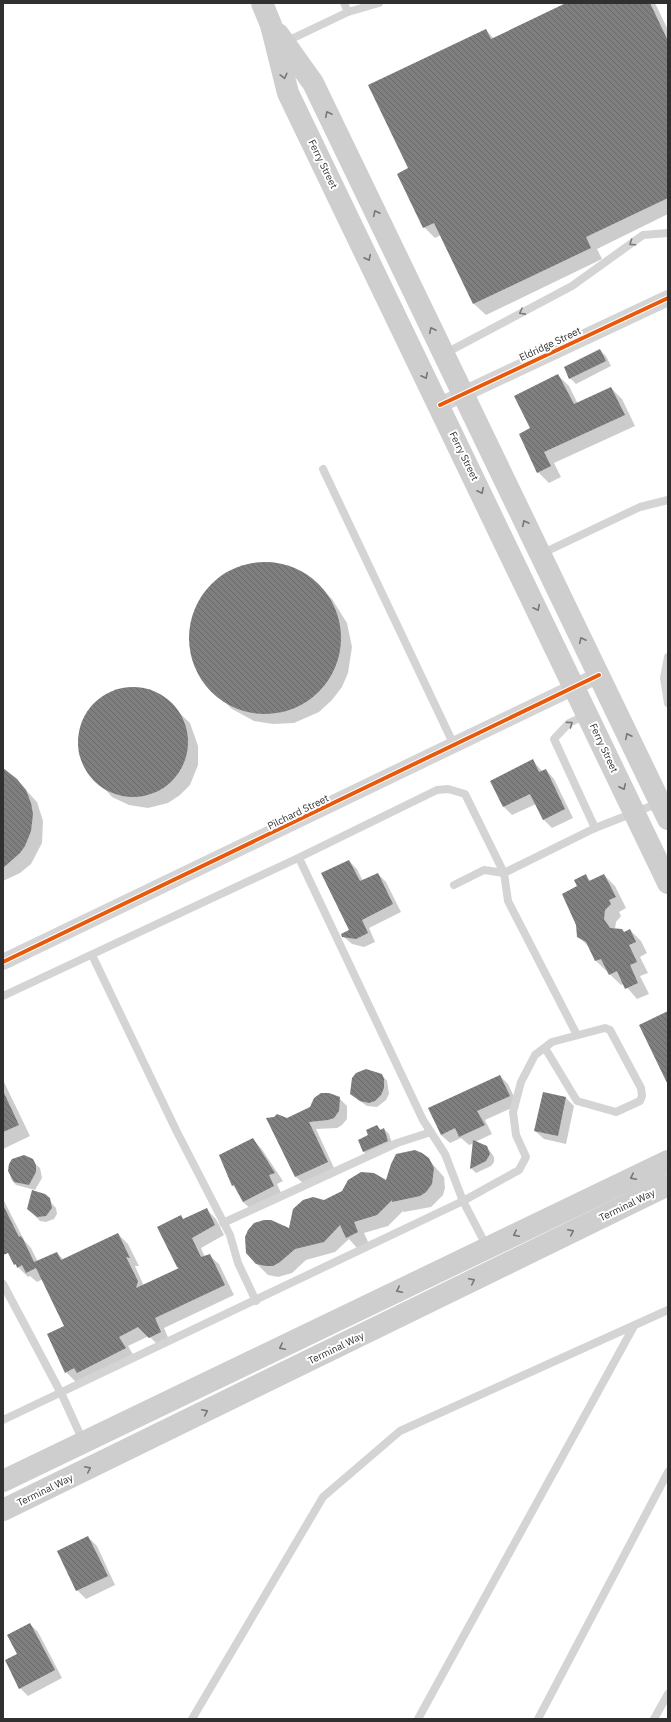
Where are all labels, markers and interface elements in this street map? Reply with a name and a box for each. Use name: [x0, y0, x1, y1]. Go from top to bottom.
one-way arrow: [280, 73, 288, 79]
one-way arrow: [325, 111, 333, 118]
street label: Ferry Street: [306, 137, 341, 191]
one-way arrow: [373, 210, 381, 217]
one-way arrow: [629, 238, 636, 245]
one-way arrow: [363, 253, 371, 261]
one-way arrow: [519, 308, 526, 315]
street label: Eldridge Street: [517, 324, 583, 364]
one-way arrow: [429, 327, 437, 334]
one-way arrow: [421, 372, 428, 379]
street label: Ferry Street: [447, 429, 482, 483]
one-way arrow: [476, 486, 484, 494]
one-way arrow: [522, 520, 530, 527]
one-way arrow: [532, 604, 540, 611]
one-way arrow: [579, 637, 587, 644]
street label: Ferry Street: [587, 721, 621, 775]
one-way arrow: [565, 722, 572, 729]
one-way arrow: [625, 733, 633, 741]
one-way arrow: [618, 783, 626, 791]
street label: Pilchard Street: [265, 791, 331, 832]
one-way arrow: [630, 1173, 637, 1180]
street label: Terminal Way: [597, 1186, 657, 1224]
one-way arrow: [512, 1229, 520, 1237]
one-way arrow: [567, 1229, 575, 1237]
one-way arrow: [468, 1278, 475, 1286]
one-way arrow: [395, 1285, 403, 1293]
street label: Terminal Way: [306, 1329, 366, 1367]
one-way arrow: [278, 1342, 286, 1350]
one-way arrow: [201, 1409, 209, 1417]
one-way arrow: [84, 1466, 92, 1474]
street label: Terminal Way: [15, 1471, 75, 1509]

